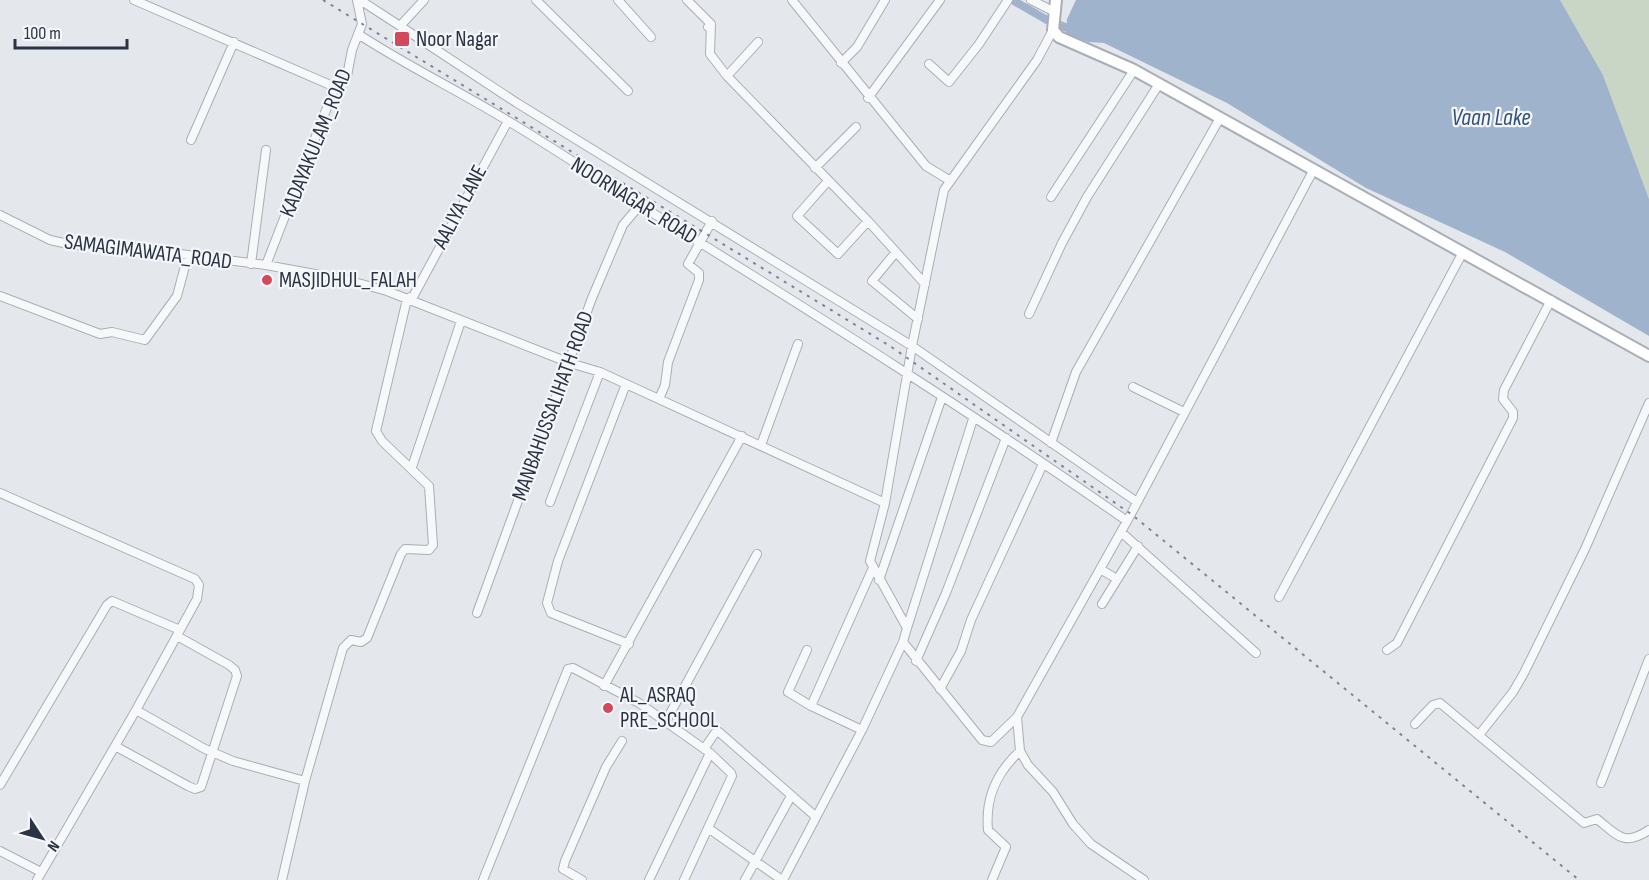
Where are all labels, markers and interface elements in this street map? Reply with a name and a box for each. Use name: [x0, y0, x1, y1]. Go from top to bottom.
scale bar: [15, 12, 128, 50]
text: 100 m: [24, 23, 61, 44]
place label: Noor Nagar: [416, 26, 498, 53]
marker: Noor Nagar: [393, 30, 411, 48]
street label: KADAYAKULAM_ROAD: [274, 65, 358, 221]
water label: Vaan Lake: [1451, 103, 1531, 132]
street label: NOORNAGAR_ROAD: [566, 151, 702, 251]
street label: AALIYA LANE: [426, 161, 493, 254]
street label: SAMAGIMAWATA_ROAD: [63, 228, 233, 276]
place label: MASJIDHUL_FALAH: [279, 267, 417, 294]
marker: MASJIDHUL_FALAH: [260, 273, 274, 287]
street label: MANBAHUSSALIHATH ROAD: [506, 308, 600, 504]
place label: AL_ASRAQ PRE_SCHOOL: [619, 682, 718, 734]
marker: AL_ASRAQ PRE_SCHOOL: [601, 701, 615, 715]
north arrow: [12, 808, 72, 868]
text: N: [43, 837, 63, 855]

